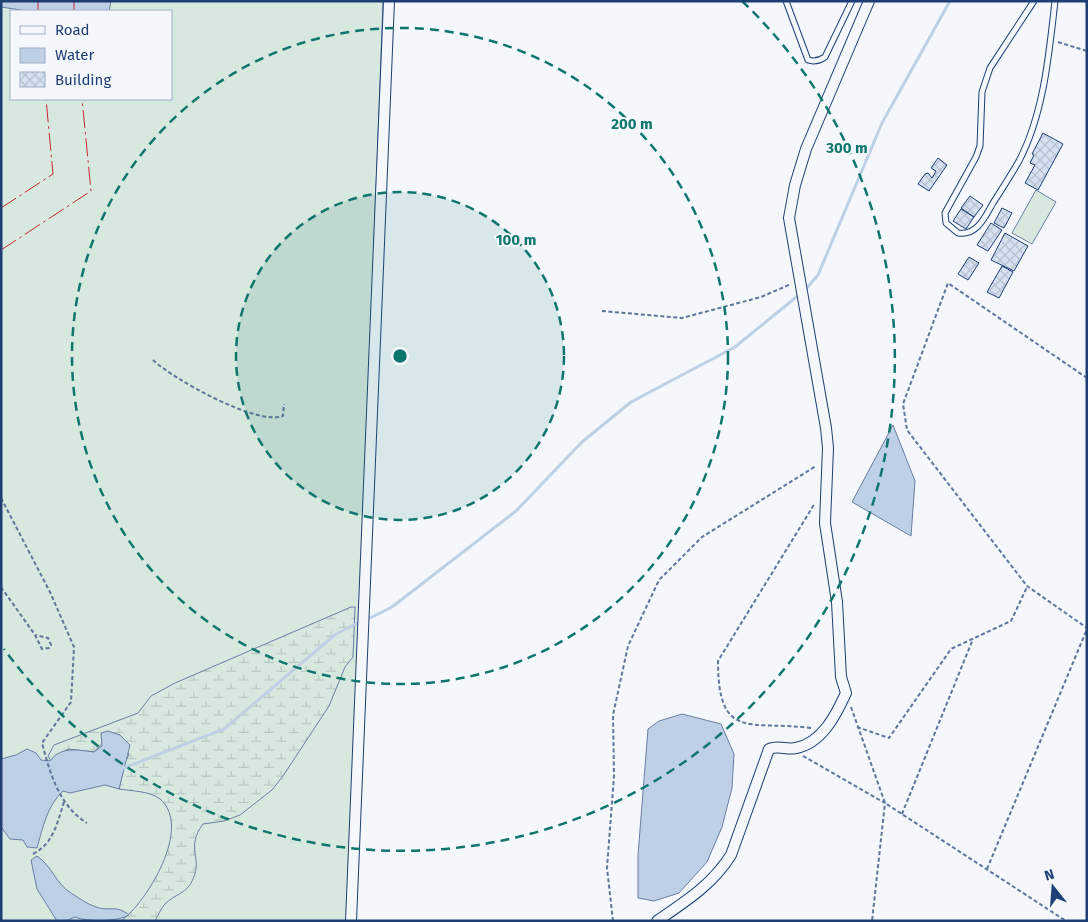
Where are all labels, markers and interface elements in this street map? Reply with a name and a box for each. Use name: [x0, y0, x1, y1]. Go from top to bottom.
legend: [10, 10, 172, 100]
text: Road: [55, 21, 90, 39]
text: Water: [55, 46, 94, 64]
text: Building: [55, 71, 111, 89]
text: 200 m: [611, 115, 653, 133]
text: 300 m: [825, 139, 868, 157]
text: 100 m: [496, 231, 536, 249]
centre of rings: [391, 347, 409, 365]
north arrow: [1028, 862, 1078, 912]
text: N: [1042, 866, 1056, 885]

